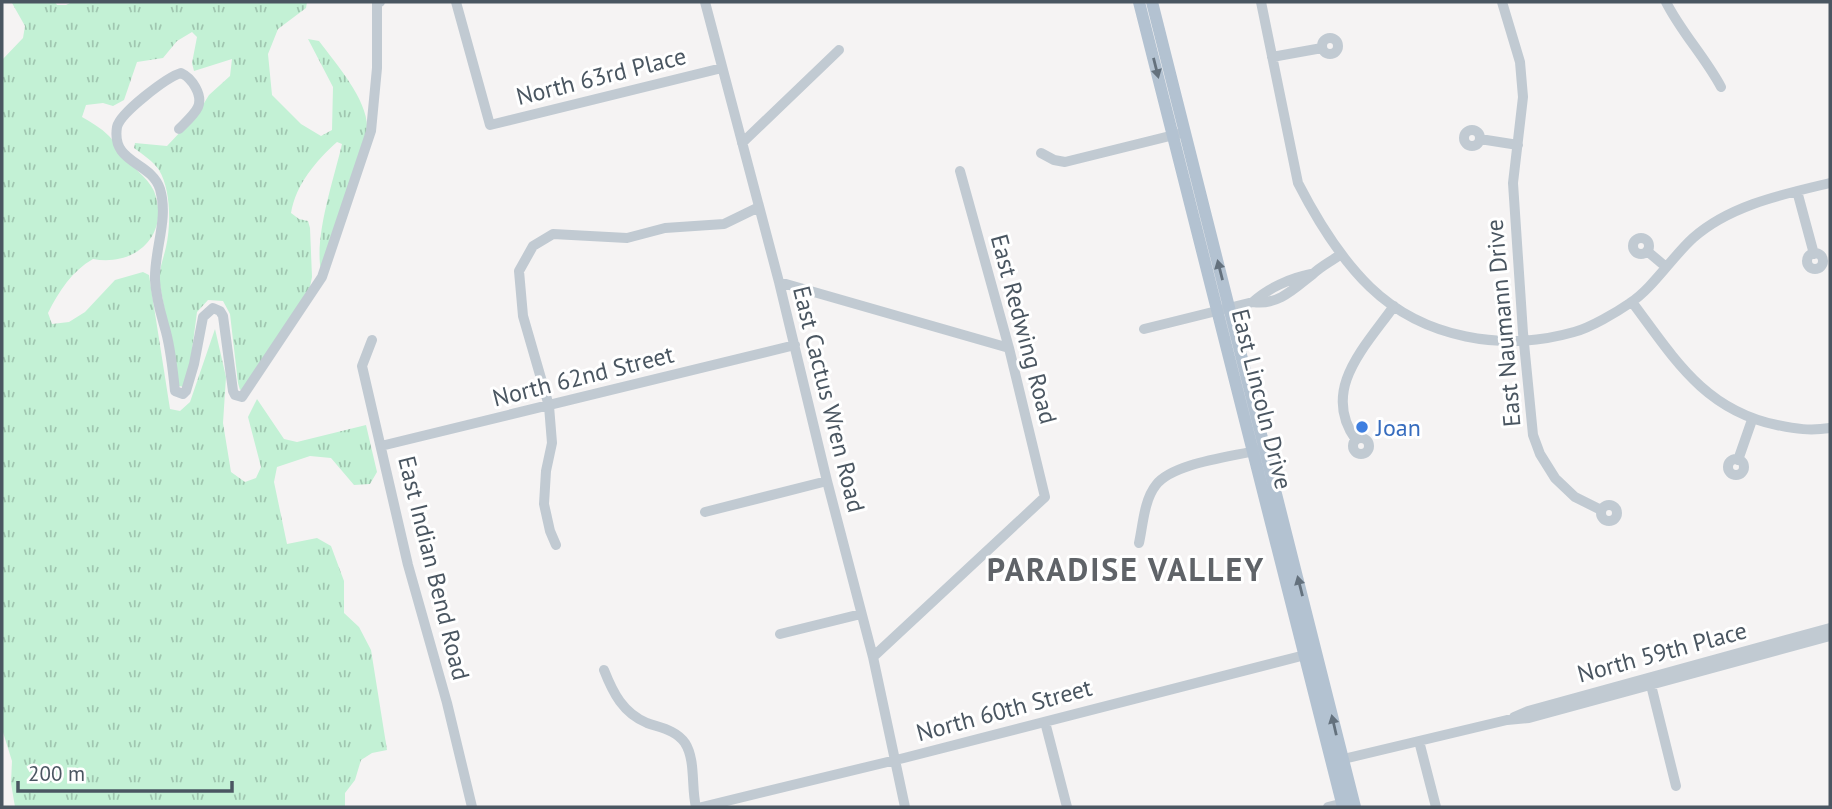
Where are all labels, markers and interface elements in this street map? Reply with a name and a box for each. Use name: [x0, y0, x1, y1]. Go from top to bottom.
street label: North 63rd Place: [513, 40, 689, 112]
one-way arrow: [1151, 57, 1162, 79]
street label: East Naumann Drive: [1478, 218, 1528, 428]
street label: East Redwing Road: [984, 231, 1064, 427]
one-way arrow: [1214, 259, 1225, 281]
street label: East Cactus Wren Road: [786, 283, 872, 515]
street label: East Lincoln Drive: [1225, 306, 1299, 492]
street label: North 62nd Street: [489, 339, 677, 413]
place label: Joan: [1375, 412, 1421, 443]
marker: Joan: [1354, 419, 1370, 435]
street label: East Indian Bend Road: [391, 453, 477, 683]
district label: PARADISE VALLEY: [987, 548, 1265, 590]
one-way arrow: [1294, 574, 1305, 596]
street label: North 59th Place: [1574, 614, 1750, 690]
street label: North 60th Street: [913, 672, 1095, 748]
one-way arrow: [1329, 714, 1340, 736]
scale bar: [18, 750, 231, 794]
text: 200 m: [28, 760, 85, 787]

